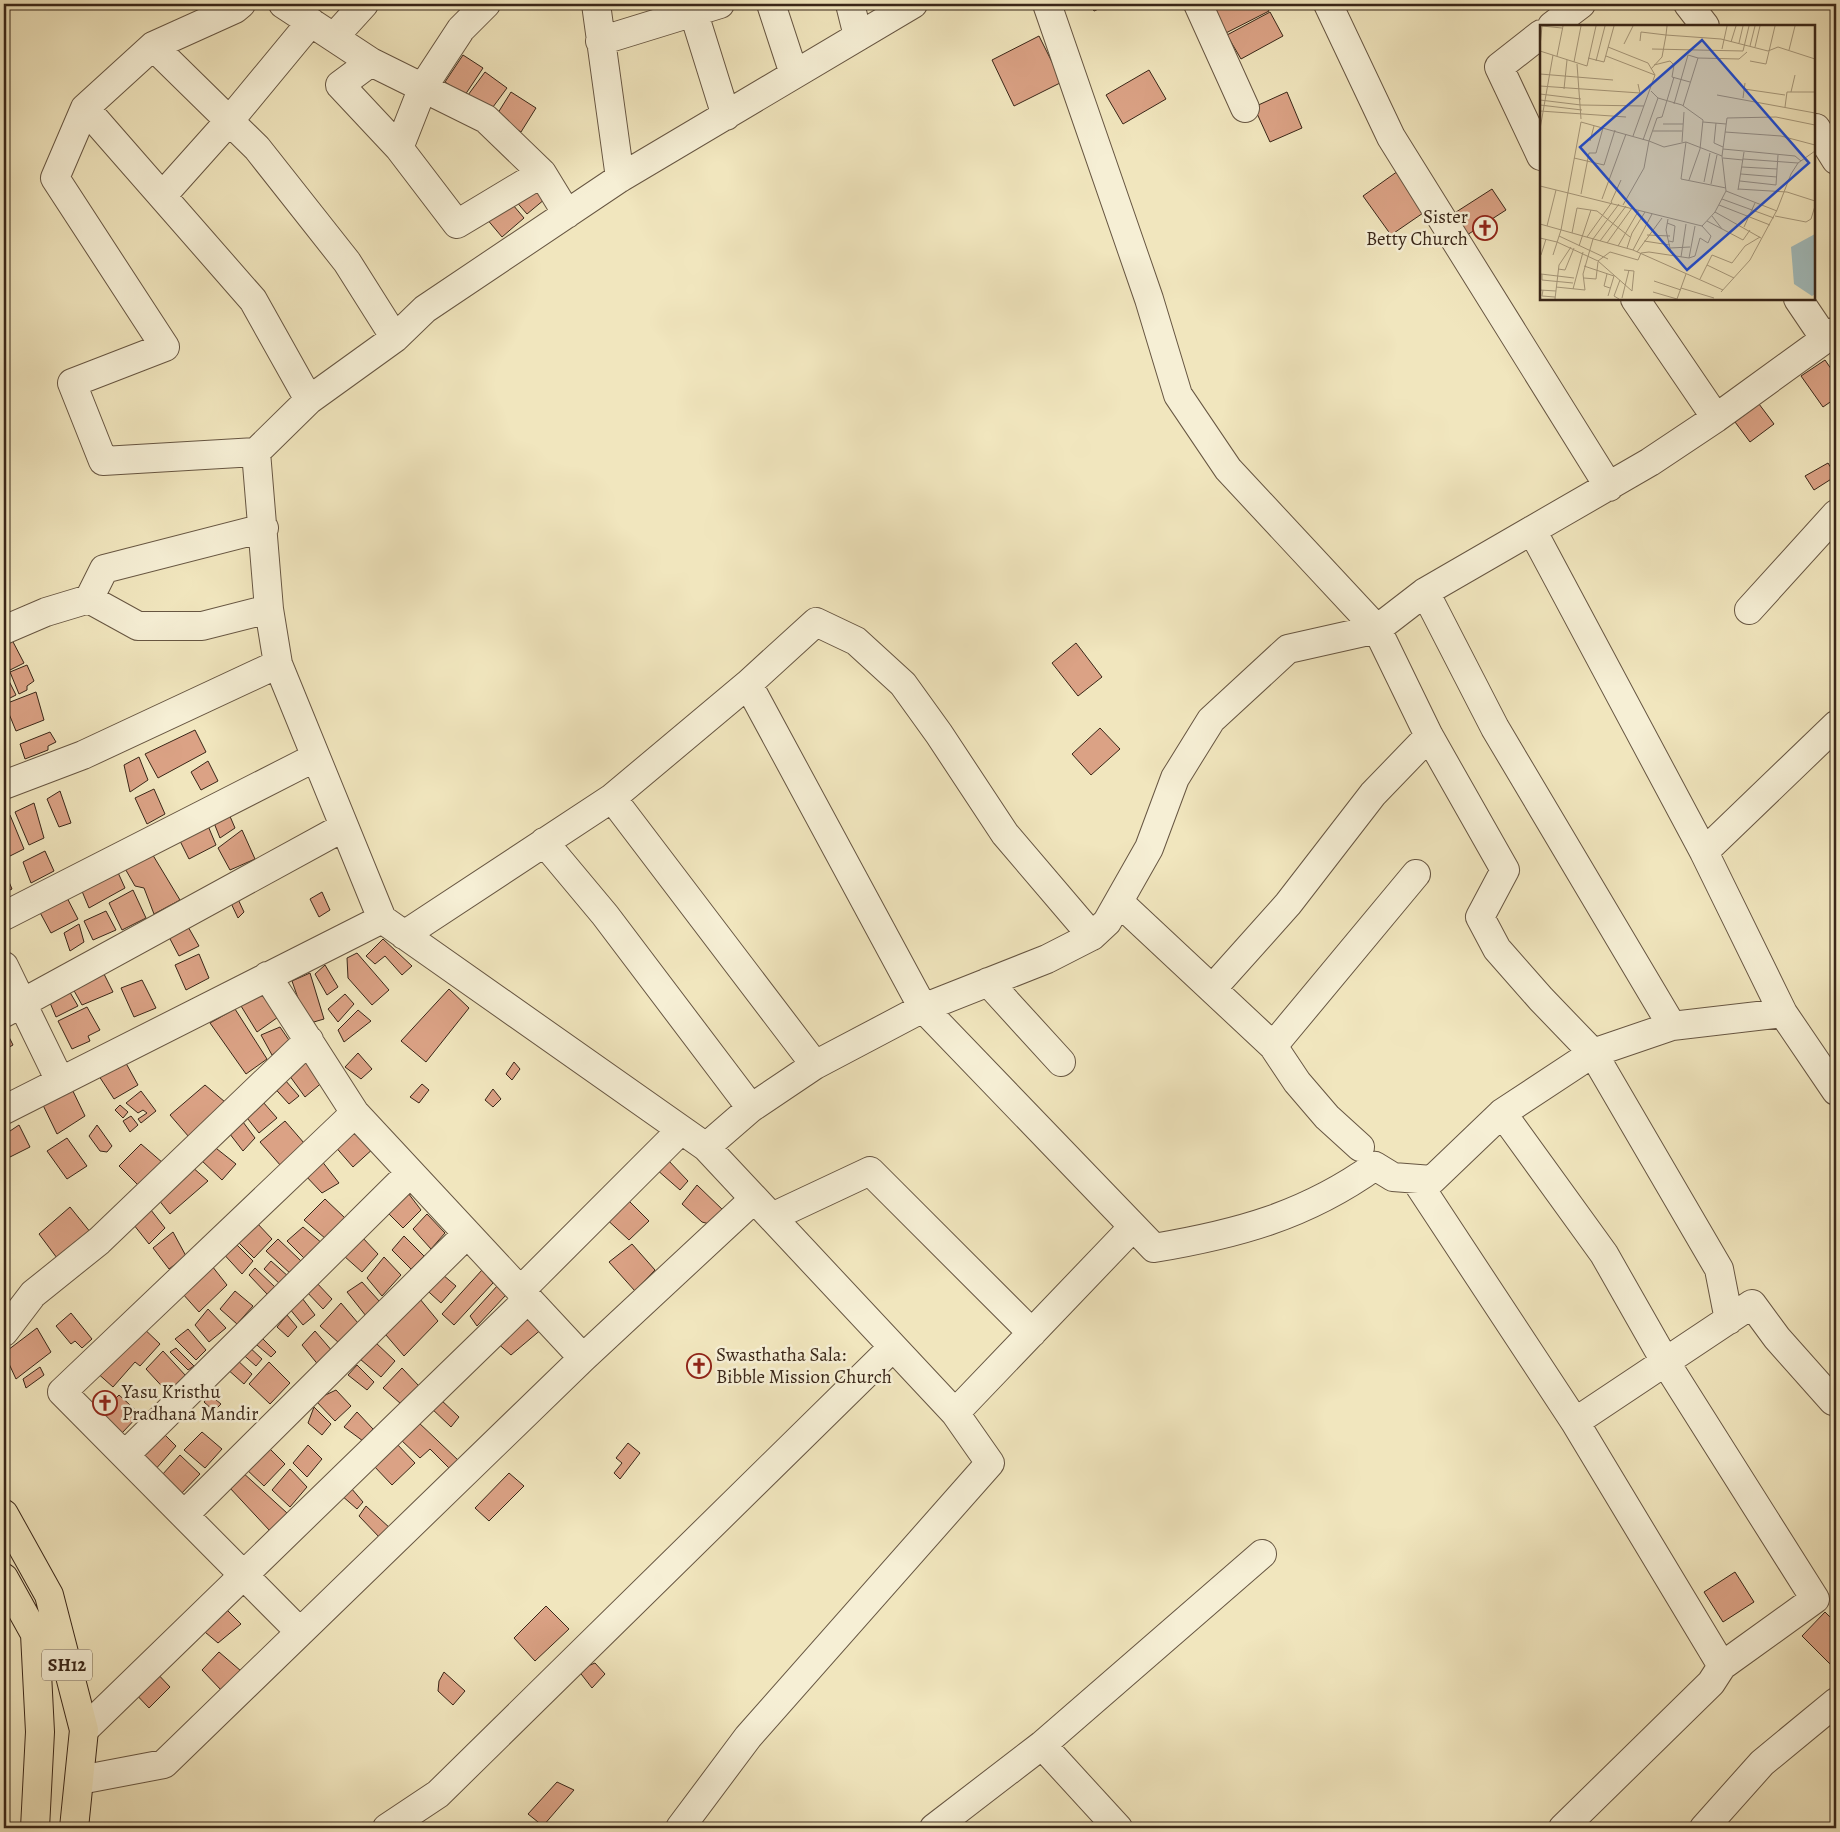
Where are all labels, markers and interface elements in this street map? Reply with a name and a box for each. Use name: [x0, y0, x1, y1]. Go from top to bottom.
inset map: [1540, 25, 1815, 300]
place label: Sister Betty Church: [1366, 204, 1468, 252]
church icon: Sister Betty Church: [1472, 215, 1498, 241]
place label: Swasthatha Sala: Bibble Mission Church: [716, 1342, 892, 1390]
church icon: Swasthatha Sala: Bibble Mission Church: [686, 1353, 712, 1379]
place label: Yasu Kristhu Pradhana Mandir: [121, 1379, 258, 1427]
church icon: Yasu Kristhu Pradhana Mandir: [92, 1390, 118, 1416]
road number: SH12: [42, 1650, 92, 1680]

